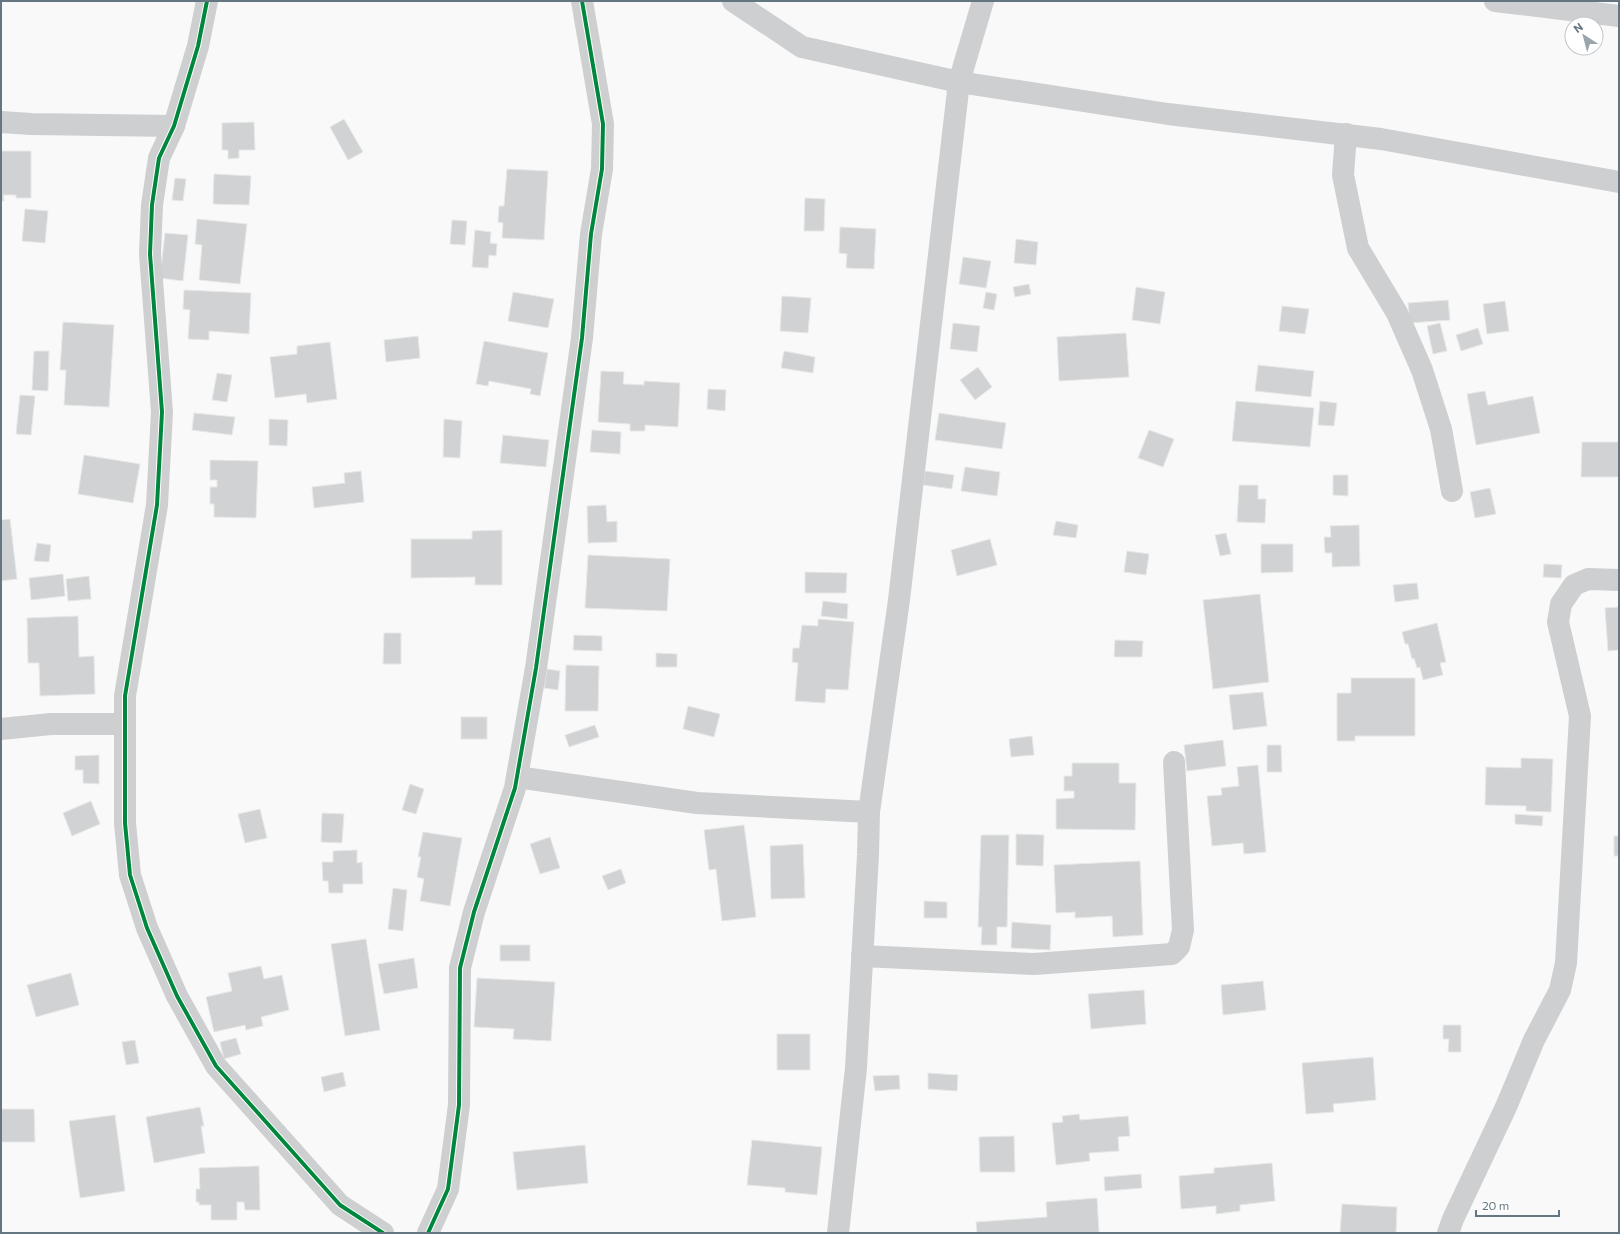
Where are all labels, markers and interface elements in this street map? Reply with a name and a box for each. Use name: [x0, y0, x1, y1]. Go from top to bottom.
north arrow: [1564, 16, 1604, 56]
text: N: [1571, 20, 1585, 35]
scale bar: [1476, 1192, 1559, 1218]
text: 20 m: [1482, 1198, 1509, 1212]

